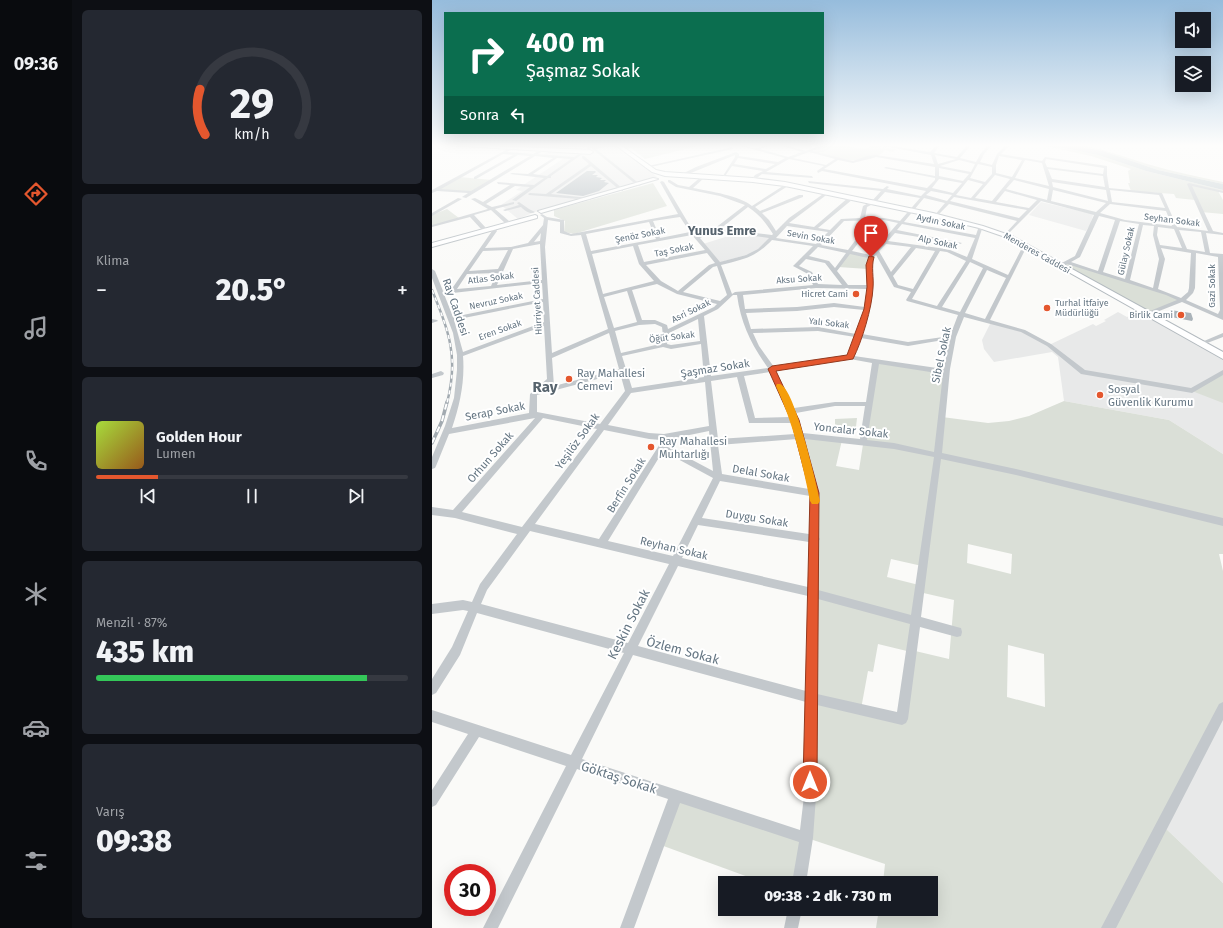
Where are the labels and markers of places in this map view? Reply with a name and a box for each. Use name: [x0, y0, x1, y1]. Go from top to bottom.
pin: [854, 216, 888, 257]
place label: Hicret Cami: [801, 289, 848, 299]
marker: Hicret Cami: [851, 289, 861, 299]
place label: Turhal İtfaiye Müdürlüğü: [1055, 298, 1109, 318]
marker: Turhal İtfaiye Müdürlüğü: [1042, 303, 1052, 313]
place label: Birlik Cami: [1129, 310, 1173, 320]
marker: Birlik Cami: [1176, 310, 1186, 320]
place label: Ray Mahallesi Cemevi: [577, 367, 645, 393]
marker: Ray Mahallesi Cemevi: [564, 374, 574, 384]
place label: Sosyal Güvenlik Kurumu: [1108, 383, 1193, 409]
marker: Sosyal Güvenlik Kurumu: [1095, 390, 1105, 400]
place label: Ray Mahallesi Muhtarlığı: [659, 435, 727, 461]
marker: Ray Mahallesi Muhtarlığı: [646, 442, 656, 452]

